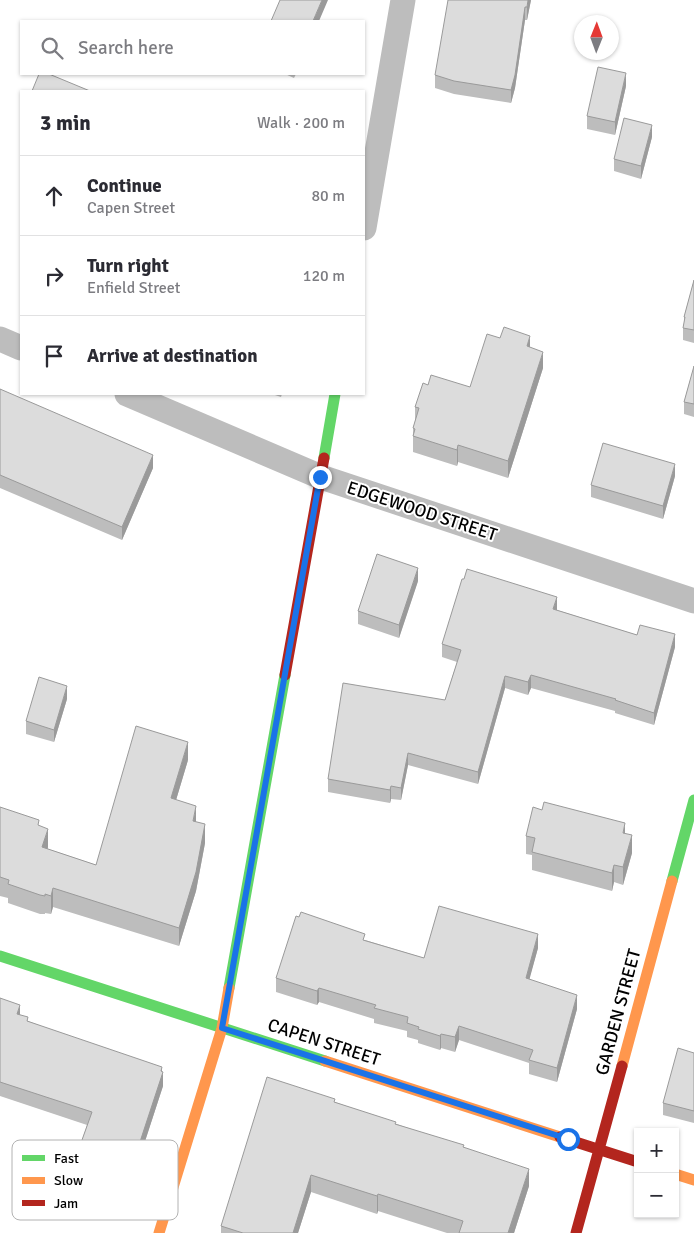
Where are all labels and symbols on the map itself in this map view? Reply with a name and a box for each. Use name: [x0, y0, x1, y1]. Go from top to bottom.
north arrow: [574, 15, 619, 60]
route end: [309, 466, 332, 489]
street label: EDGEWOOD STREET: [344, 476, 500, 546]
street label: GARDEN STREET: [591, 946, 645, 1078]
street label: CAPEN STREET: [265, 1013, 383, 1071]
route start: [557, 1128, 580, 1151]
legend: [12, 1140, 178, 1220]
text: Fast: [54, 1150, 79, 1167]
text: Slow: [54, 1172, 83, 1189]
text: Jam: [54, 1195, 78, 1212]

